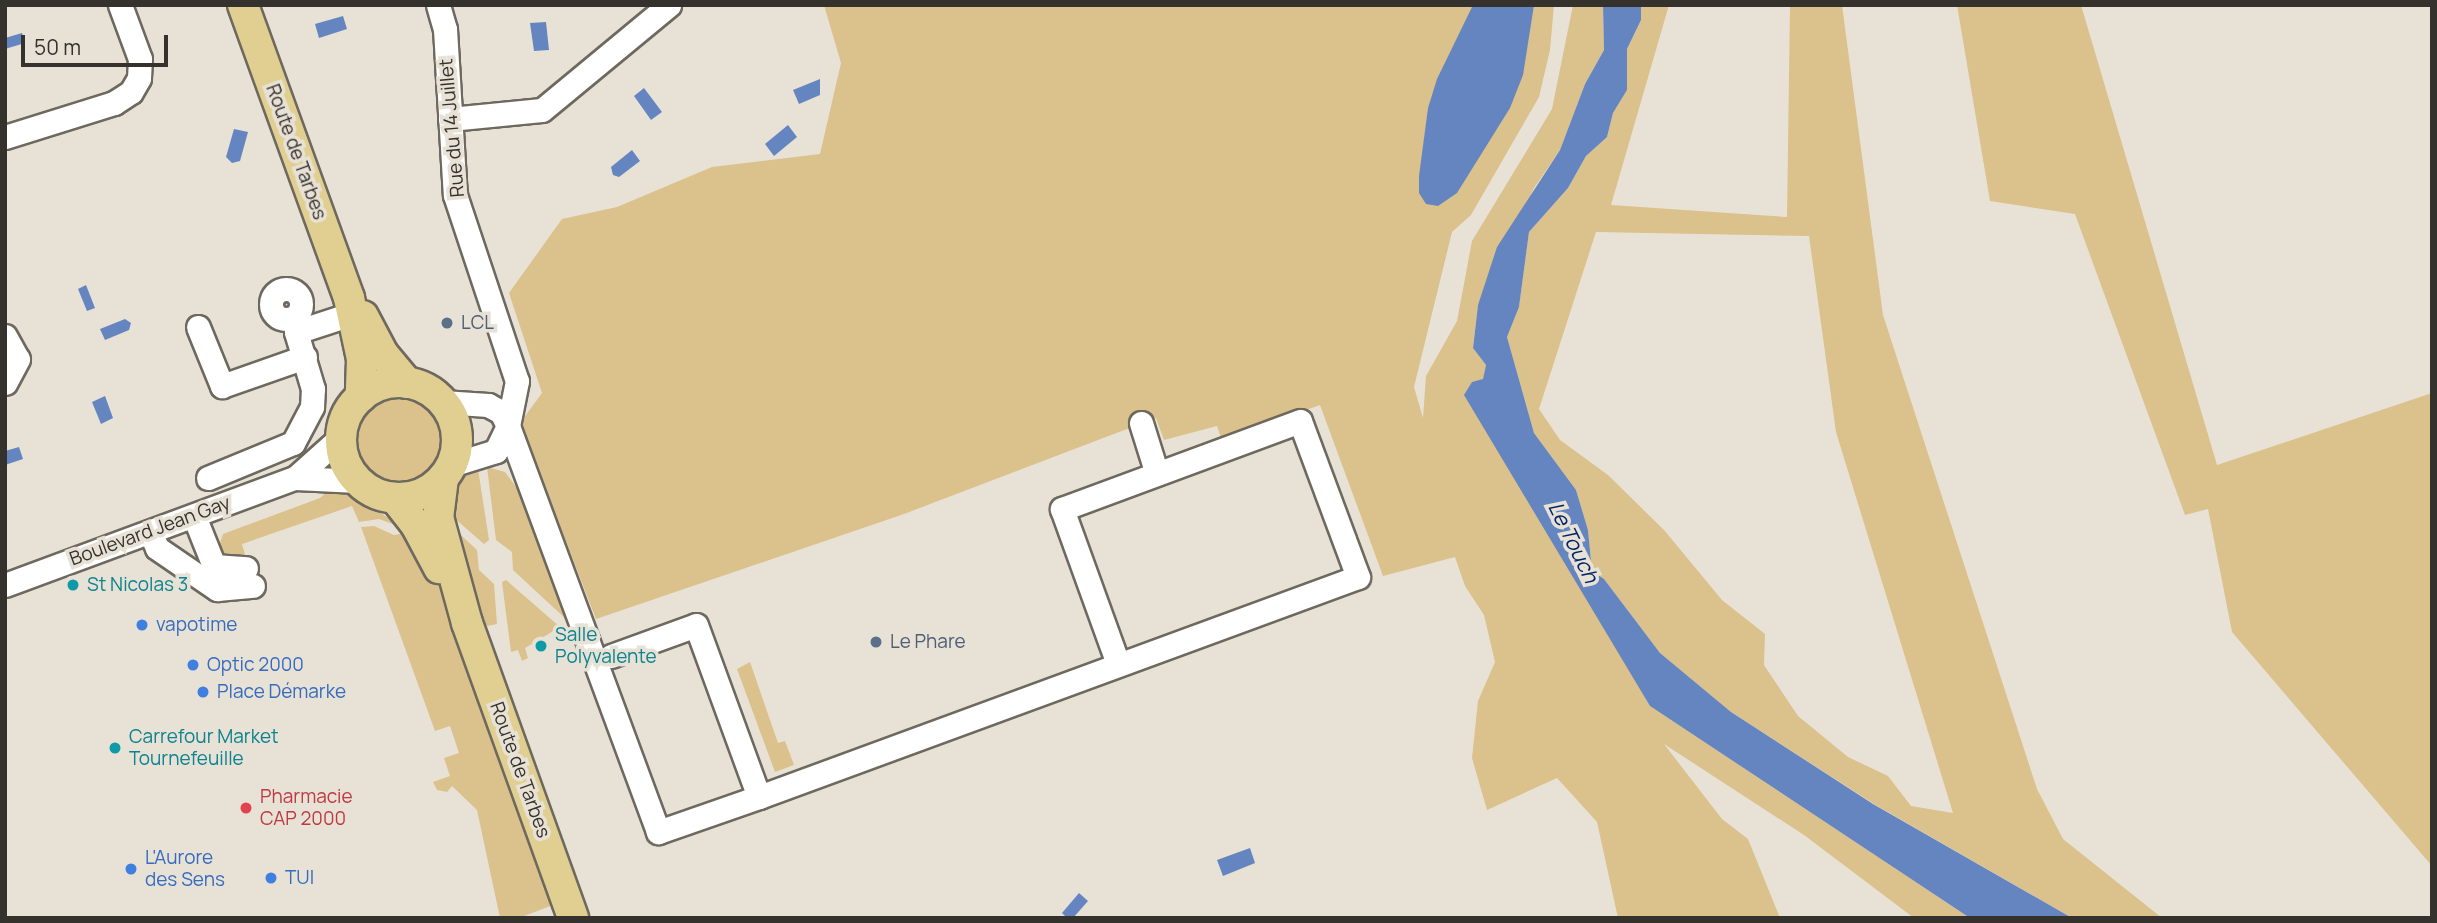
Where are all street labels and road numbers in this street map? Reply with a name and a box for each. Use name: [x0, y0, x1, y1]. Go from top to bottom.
street label: Rue du 14 Juillet: [435, 58, 469, 198]
street label: Route de Tarbes: [261, 81, 331, 223]
street label: Boulevard Jean Gay: [66, 491, 234, 571]
street label: Route de Tarbes: [485, 699, 555, 841]

